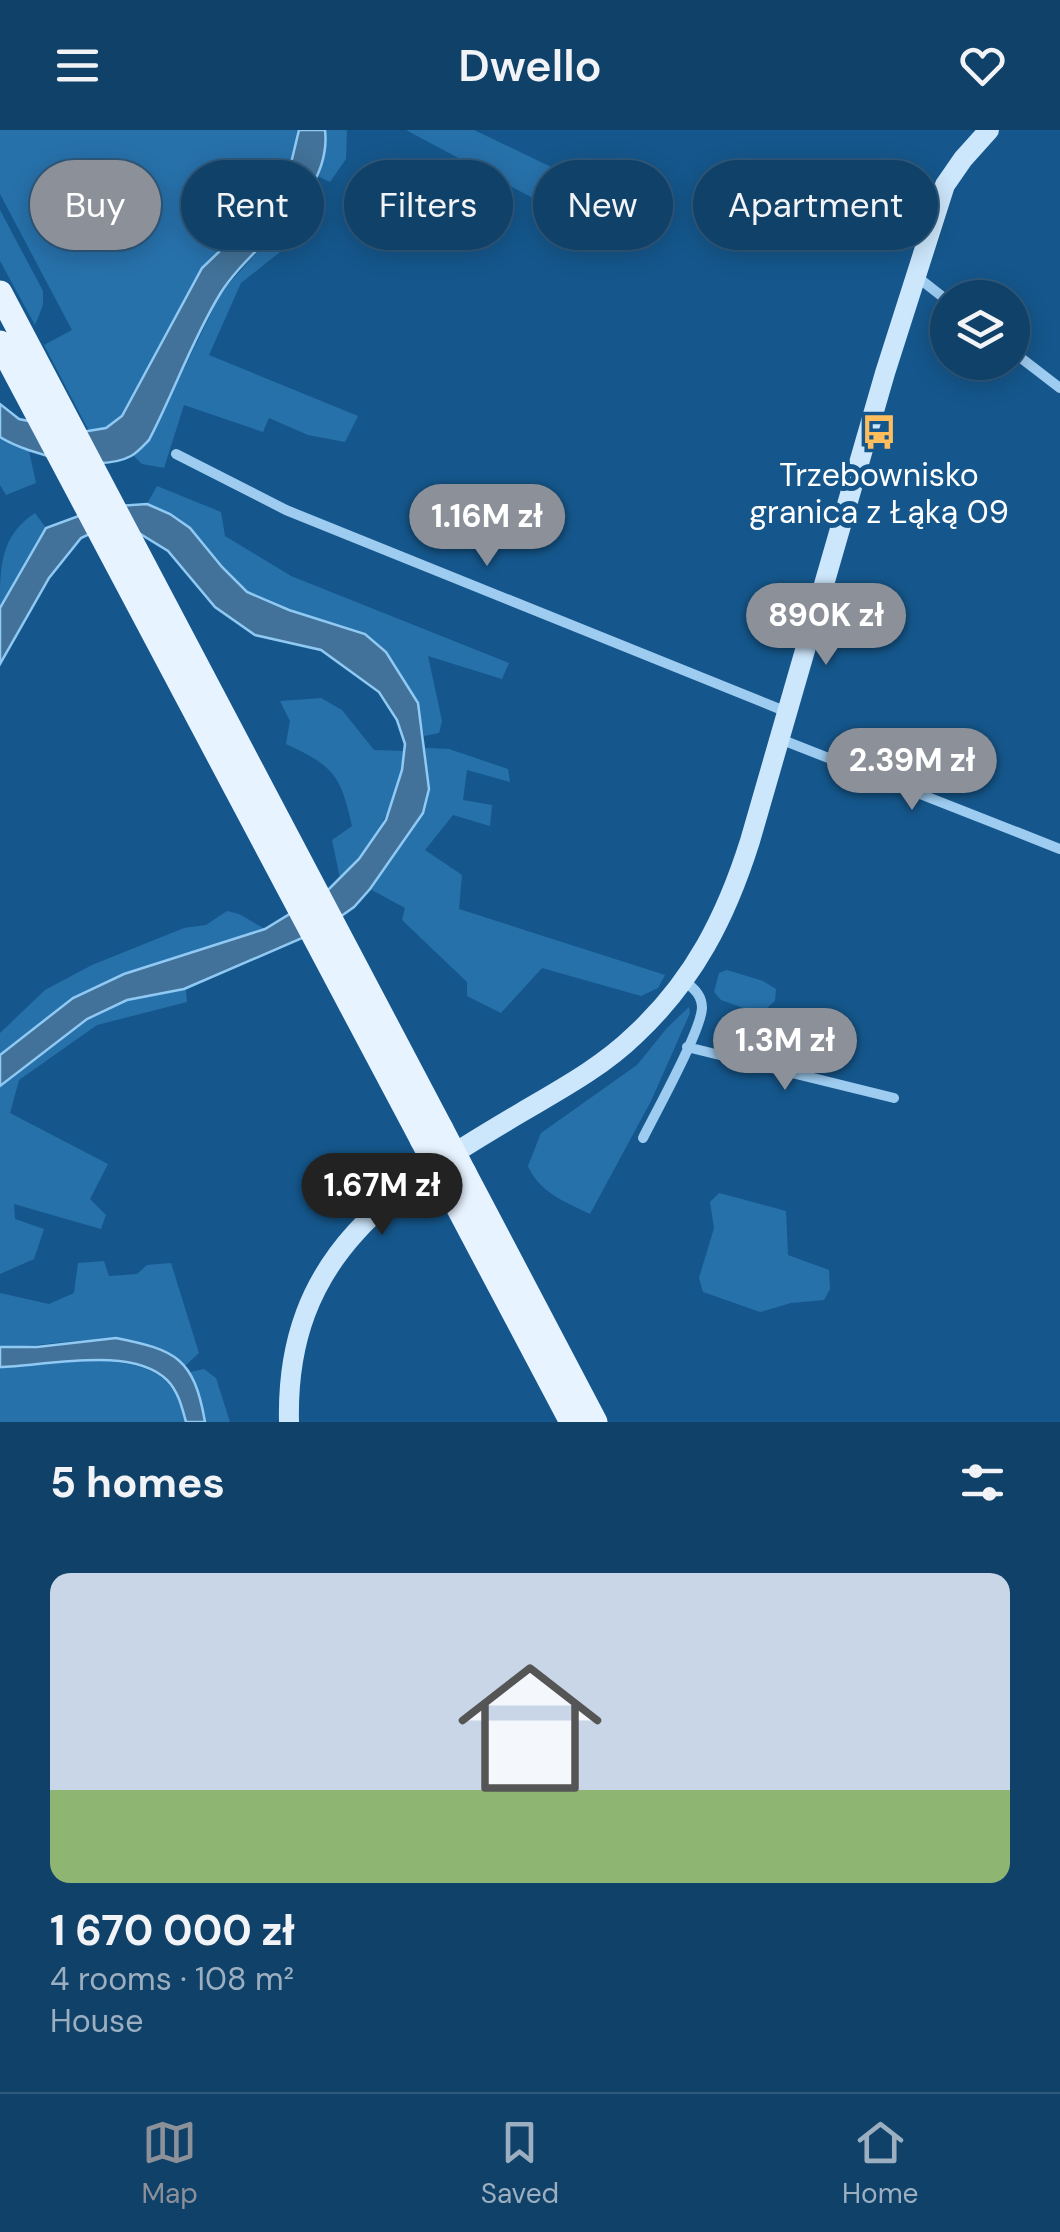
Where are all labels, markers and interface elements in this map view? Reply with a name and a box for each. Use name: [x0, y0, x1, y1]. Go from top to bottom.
text: Dwello: [458, 36, 602, 95]
icon: menu: [50, 38, 105, 93]
icon: heart: [955, 38, 1010, 93]
chip: Buy: [30, 160, 161, 250]
chip: Rent: [181, 160, 324, 250]
chip: Filters: [344, 160, 513, 250]
chip: New: [533, 160, 673, 250]
chip: Apartment: [693, 160, 938, 250]
map controls: [930, 280, 1030, 380]
button: layers: [930, 280, 1030, 380]
bus stop icon: Trzebownisko granica z Łąką 09: [860, 413, 898, 451]
place label: Trzebownisko granica z Łąką 09: [749, 454, 1009, 533]
pin: 1.16M zł: [384, 484, 590, 569]
text: 1.16M zł: [431, 495, 543, 537]
pin: 890K zł: [734, 583, 918, 668]
text: 890K zł: [768, 594, 884, 636]
pin: 2.39M zł: [809, 728, 1015, 813]
text: 2.39M zł: [849, 739, 975, 781]
pin: 1.3M zł: [693, 1008, 877, 1093]
text: 1.3M zł: [735, 1019, 835, 1061]
pin: 1.67M zł: [279, 1153, 485, 1238]
text: 1.67M zł: [324, 1164, 440, 1206]
text: 5 homes: [50, 1455, 225, 1510]
icon: filters: [955, 1455, 1010, 1510]
icon: home: [440, 1638, 620, 1818]
text: 1 670 000 zł: [50, 1903, 295, 1958]
text: 4 rooms · 108 m²: [50, 1958, 294, 2000]
text: House: [50, 2000, 143, 2042]
tab: Map: [141, 2115, 198, 2212]
tab: Saved: [481, 2115, 559, 2212]
tab: Home: [842, 2115, 919, 2212]

